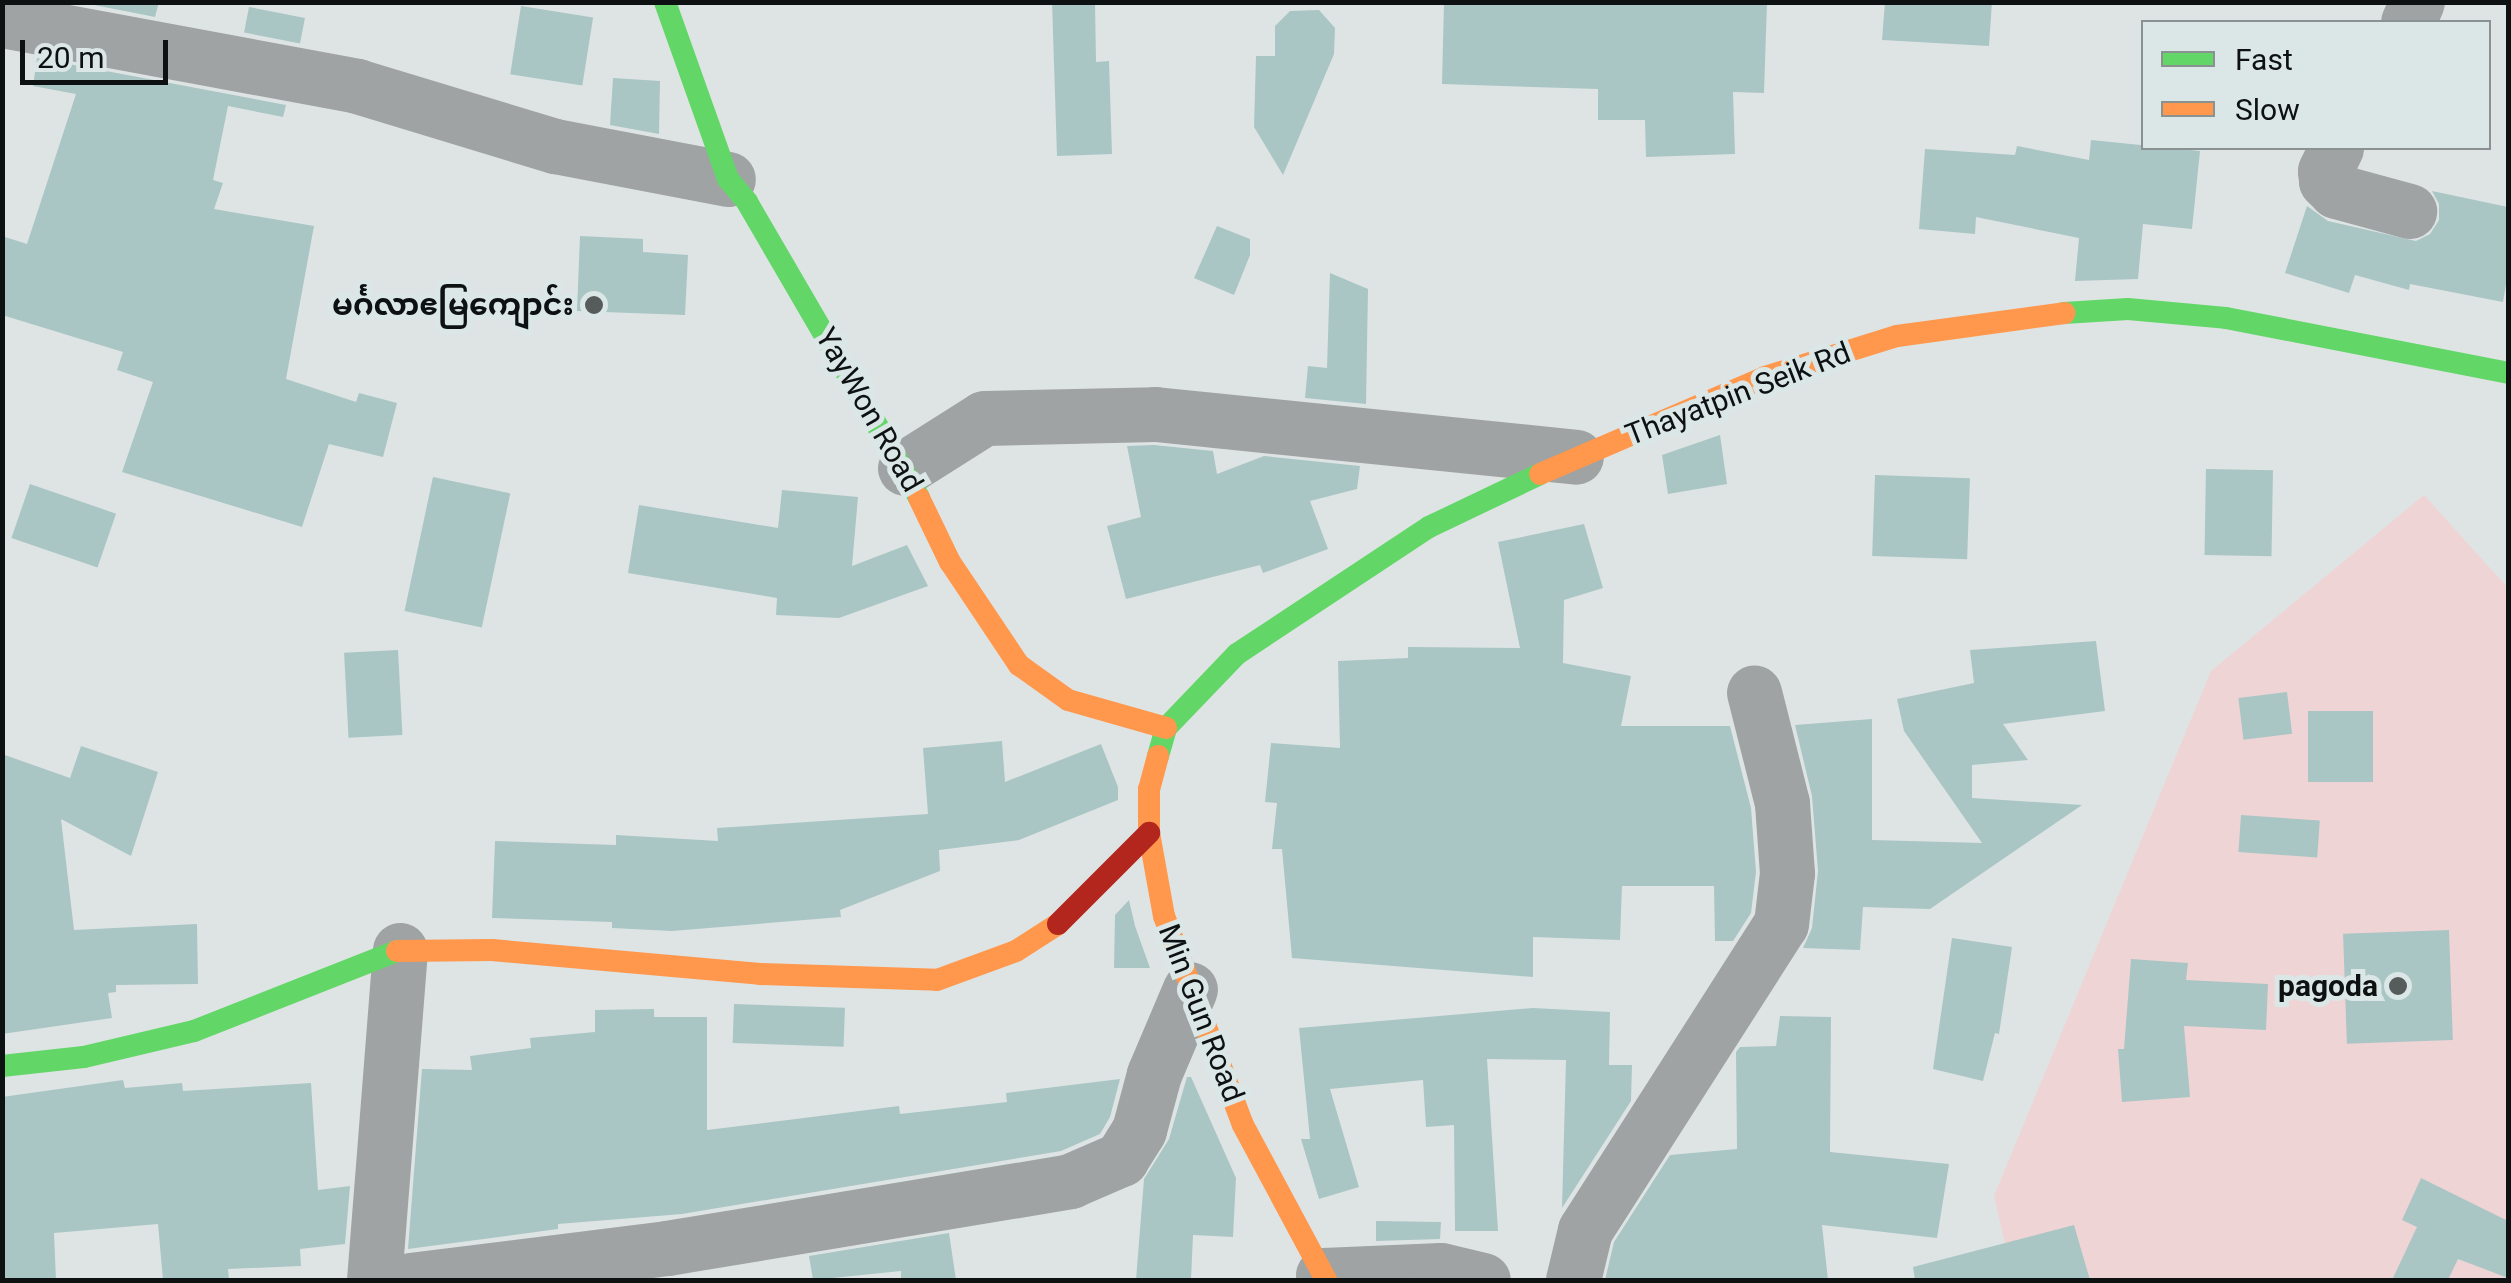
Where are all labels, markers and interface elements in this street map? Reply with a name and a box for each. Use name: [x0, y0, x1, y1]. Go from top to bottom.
scale bar: [25, 20, 172, 82]
legend: [2141, 20, 2491, 150]
text: 20 m: [37, 40, 104, 75]
text: Fast: [2235, 42, 2293, 77]
text: Slow: [2235, 92, 2300, 127]
place label: မင်္ဂလာဧမြကျောင်း: [332, 287, 574, 323]
marker: မင်္ဂလာဧမြကျောင်း: [583, 294, 605, 316]
street label: YayWon Road: [808, 322, 930, 498]
street label: Thayatpin Seik Rd: [1621, 335, 1855, 453]
street label: Min Gun Road: [1151, 919, 1251, 1107]
place label: pagoda: [2278, 968, 2378, 1004]
marker: pagoda: [2387, 975, 2409, 997]

